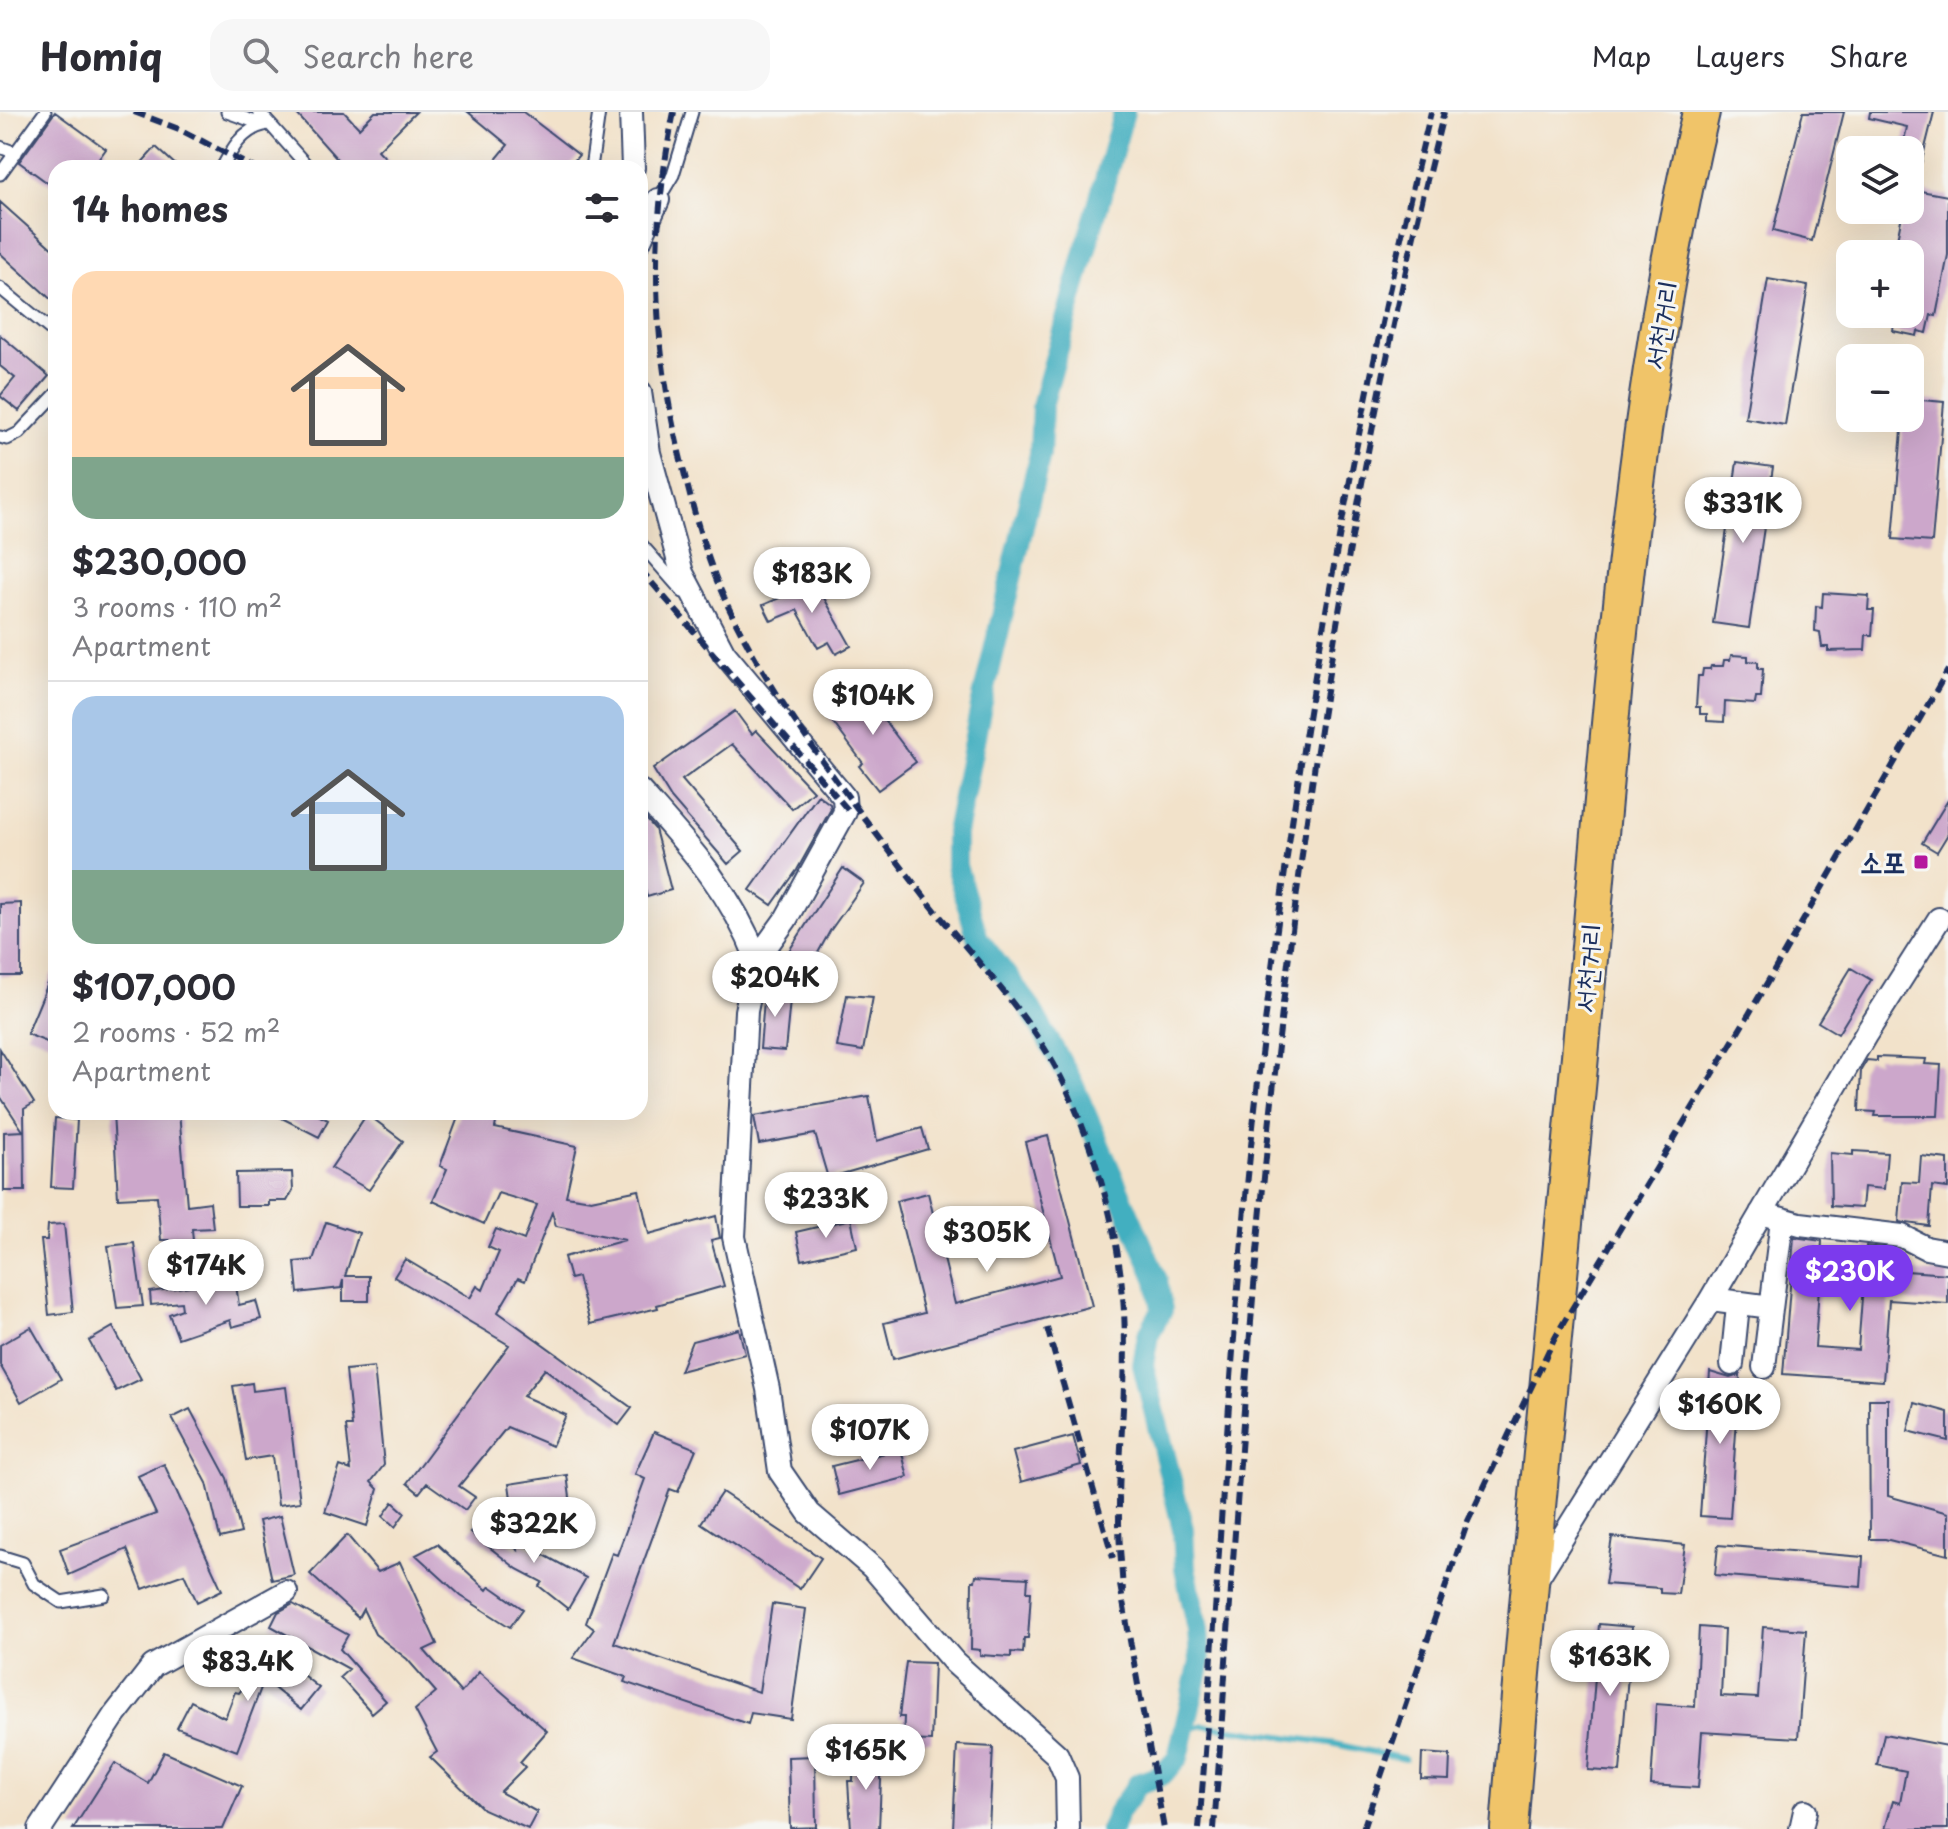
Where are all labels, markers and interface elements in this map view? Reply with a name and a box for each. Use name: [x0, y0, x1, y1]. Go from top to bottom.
search box: [210, 19, 770, 91]
text: Homiq: [40, 27, 162, 84]
icon: search: [238, 33, 282, 77]
text: Search here: [302, 33, 474, 78]
text: Map: [1591, 34, 1651, 77]
text: Layers: [1695, 34, 1785, 77]
text: Share: [1829, 34, 1908, 77]
map controls: [1836, 136, 1924, 432]
button: layers: [1836, 136, 1924, 224]
text: 14 homes: [72, 182, 228, 234]
icon: filters: [580, 186, 624, 230]
button: +: [1836, 240, 1924, 328]
street label: 서천거리: [1631, 277, 1689, 373]
icon: home: [276, 323, 420, 467]
button: −: [1836, 344, 1924, 432]
pin: $331K: [1687, 477, 1799, 545]
text: $331K: [1703, 483, 1783, 522]
text: $230,000: [72, 535, 247, 587]
pin: $183K: [756, 547, 868, 615]
text: $183K: [771, 553, 853, 592]
text: 3 rooms · 110 m²: [72, 587, 282, 626]
text: Apartment: [72, 626, 211, 665]
pin: $104K: [817, 669, 929, 737]
text: $104K: [831, 675, 915, 714]
icon: home: [276, 748, 420, 892]
place label: 소포: [1860, 839, 1905, 882]
marker: 소포: [1912, 853, 1930, 871]
street label: 서천거리: [1561, 921, 1612, 1015]
pin: $204K: [719, 951, 831, 1019]
text: $204K: [730, 957, 820, 996]
text: $107,000: [72, 960, 236, 1012]
text: 2 rooms · 52 m²: [72, 1012, 280, 1051]
text: Apartment: [72, 1051, 211, 1090]
pin: $233K: [770, 1172, 882, 1240]
text: $233K: [783, 1178, 869, 1217]
pin: $305K: [931, 1206, 1043, 1274]
text: $305K: [943, 1212, 1031, 1251]
pin: $174K: [150, 1239, 262, 1307]
text: $174K: [166, 1245, 246, 1284]
pin: $230K: [1794, 1245, 1906, 1313]
text: $230K: [1805, 1251, 1895, 1290]
pin: $160K: [1664, 1378, 1776, 1446]
text: $160K: [1677, 1384, 1763, 1423]
pin: $107K: [814, 1404, 926, 1472]
text: $107K: [830, 1410, 910, 1449]
pin: $322K: [478, 1497, 590, 1565]
text: $322K: [490, 1503, 578, 1542]
pin: $163K: [1554, 1630, 1666, 1698]
pin: $83.4K: [183, 1635, 313, 1703]
text: $163K: [1568, 1636, 1652, 1675]
text: $83.4K: [202, 1641, 294, 1680]
pin: $165K: [810, 1724, 922, 1792]
text: $165K: [825, 1730, 907, 1769]

